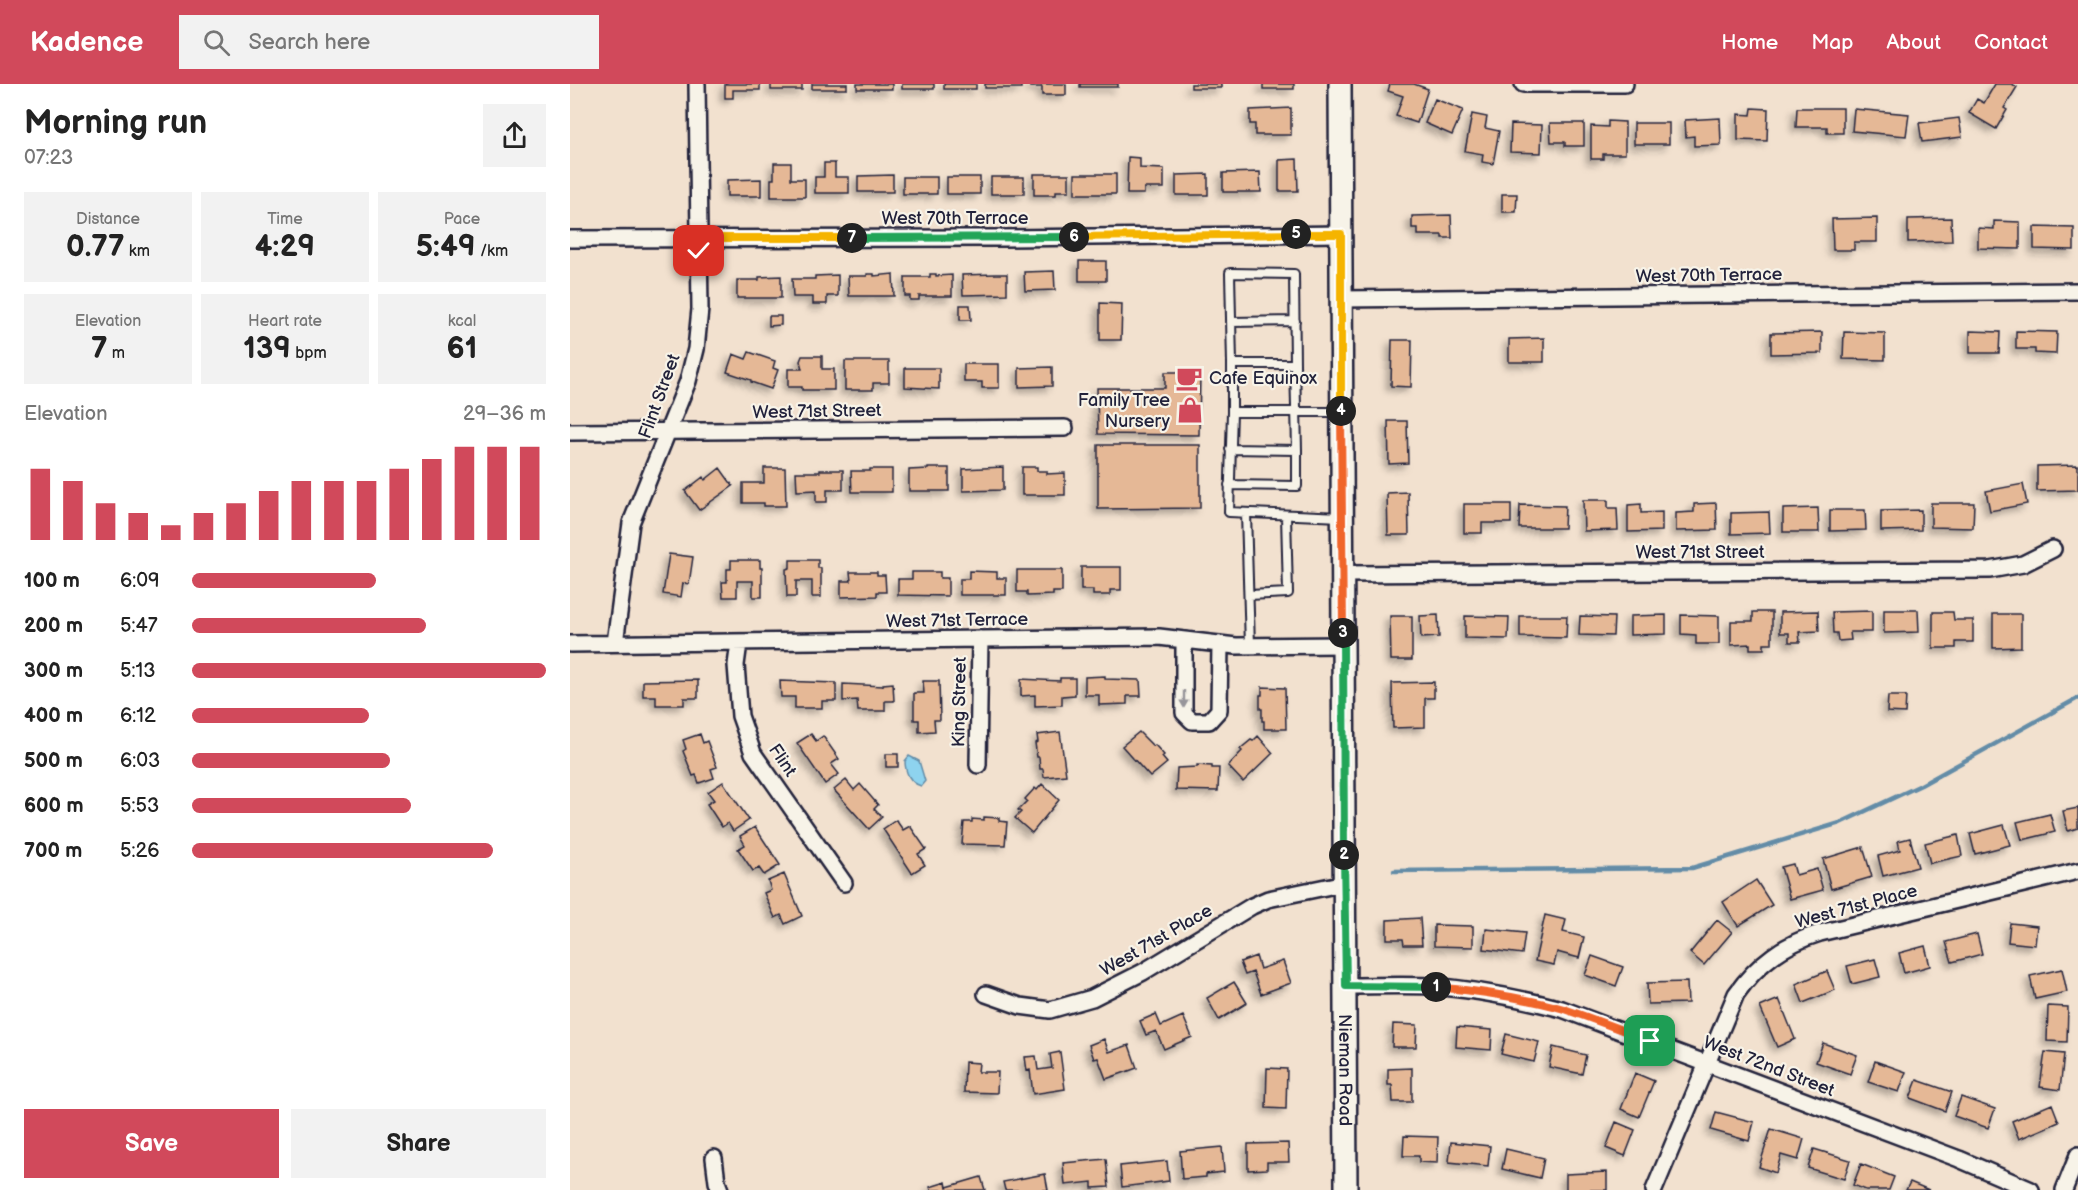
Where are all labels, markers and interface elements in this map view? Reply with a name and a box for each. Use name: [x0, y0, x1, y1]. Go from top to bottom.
search box: [179, 15, 599, 69]
text: Kadence: [30, 26, 143, 59]
icon: search: [200, 26, 233, 59]
text: Search here: [248, 29, 370, 56]
text: Home: [1721, 30, 1778, 55]
text: Map: [1811, 30, 1853, 55]
text: About: [1886, 30, 1941, 55]
text: Contact: [1974, 30, 2048, 55]
text: Morning run: [24, 103, 207, 143]
button: share: [483, 104, 546, 167]
text: 07:23: [24, 146, 73, 170]
street label: West 70th Terrace: [882, 208, 1029, 229]
text: Distance: [76, 210, 140, 229]
text: Time: [267, 210, 303, 229]
text: Pace: [444, 210, 480, 229]
pin: 5: [1281, 219, 1311, 249]
pin: 6: [1059, 222, 1089, 252]
pin: 7: [837, 223, 867, 253]
text: 5: [1291, 224, 1301, 243]
pin: [673, 225, 724, 276]
text: 6: [1069, 227, 1079, 246]
text: 7: [848, 228, 856, 247]
text: 0.77: [66, 229, 125, 265]
text: 4:29: [255, 229, 315, 265]
text: 5:49: [416, 229, 476, 265]
icon: check: [682, 234, 715, 267]
text: km: [125, 242, 150, 261]
text: /km: [476, 242, 508, 261]
street label: West 70th Terrace: [1635, 264, 1783, 287]
text: Elevation: [75, 312, 141, 331]
text: Heart rate: [248, 312, 322, 331]
text: kcal: [448, 312, 476, 331]
text: 7: [91, 331, 108, 367]
text: 139: [243, 331, 291, 367]
text: 61: [447, 331, 477, 367]
text: m: [108, 344, 125, 363]
text: bpm: [291, 344, 327, 363]
street label: Flint Street: [634, 351, 685, 441]
cafe icon: Cafe Equinox: [1174, 363, 1204, 393]
place label: Cafe Equinox: [1209, 368, 1318, 389]
place label: Family Tree Nursery: [1078, 390, 1171, 432]
shop icon: Family Tree Nursery: [1175, 395, 1205, 425]
pin: 4: [1326, 396, 1356, 426]
street label: West 71st Street: [752, 400, 882, 423]
text: 4: [1336, 401, 1346, 420]
text: Elevation: [24, 402, 107, 426]
text: 29–36 m: [463, 402, 546, 426]
street label: West 71st Street: [1635, 542, 1765, 563]
text: 100 m: [24, 569, 80, 593]
text: 6:09: [120, 569, 160, 593]
street label: West 71st Terrace: [886, 609, 1029, 632]
text: 200 m: [24, 614, 83, 638]
text: 5:47: [120, 614, 158, 638]
pin: 3: [1328, 618, 1358, 648]
text: 3: [1338, 623, 1348, 642]
street label: King Street: [948, 656, 971, 747]
text: 300 m: [24, 659, 83, 683]
text: 5:13: [120, 659, 156, 683]
one-way arrow: [1179, 689, 1189, 708]
text: 400 m: [24, 704, 83, 728]
text: 6:12: [120, 704, 156, 728]
street label: Flint: [764, 740, 801, 781]
text: 500 m: [24, 749, 83, 773]
text: 6:03: [120, 749, 160, 773]
text: 600 m: [24, 794, 84, 818]
text: 5:53: [120, 794, 159, 818]
text: 700 m: [24, 839, 82, 863]
text: 5:26: [120, 839, 160, 863]
pin: 2: [1329, 840, 1359, 870]
text: 2: [1339, 845, 1349, 864]
street label: West 71st Place: [1793, 880, 1920, 933]
street label: West 71st Place: [1097, 900, 1216, 981]
pin: 1: [1421, 972, 1451, 1002]
text: 1: [1433, 977, 1439, 996]
street label: Nieman Road: [1334, 1014, 1356, 1126]
pin: [1624, 1015, 1675, 1066]
icon: arrive: [1633, 1024, 1666, 1057]
street label: West 72nd Street: [1700, 1032, 1838, 1101]
button: Save: [24, 1109, 279, 1178]
button: Share: [291, 1109, 546, 1178]

